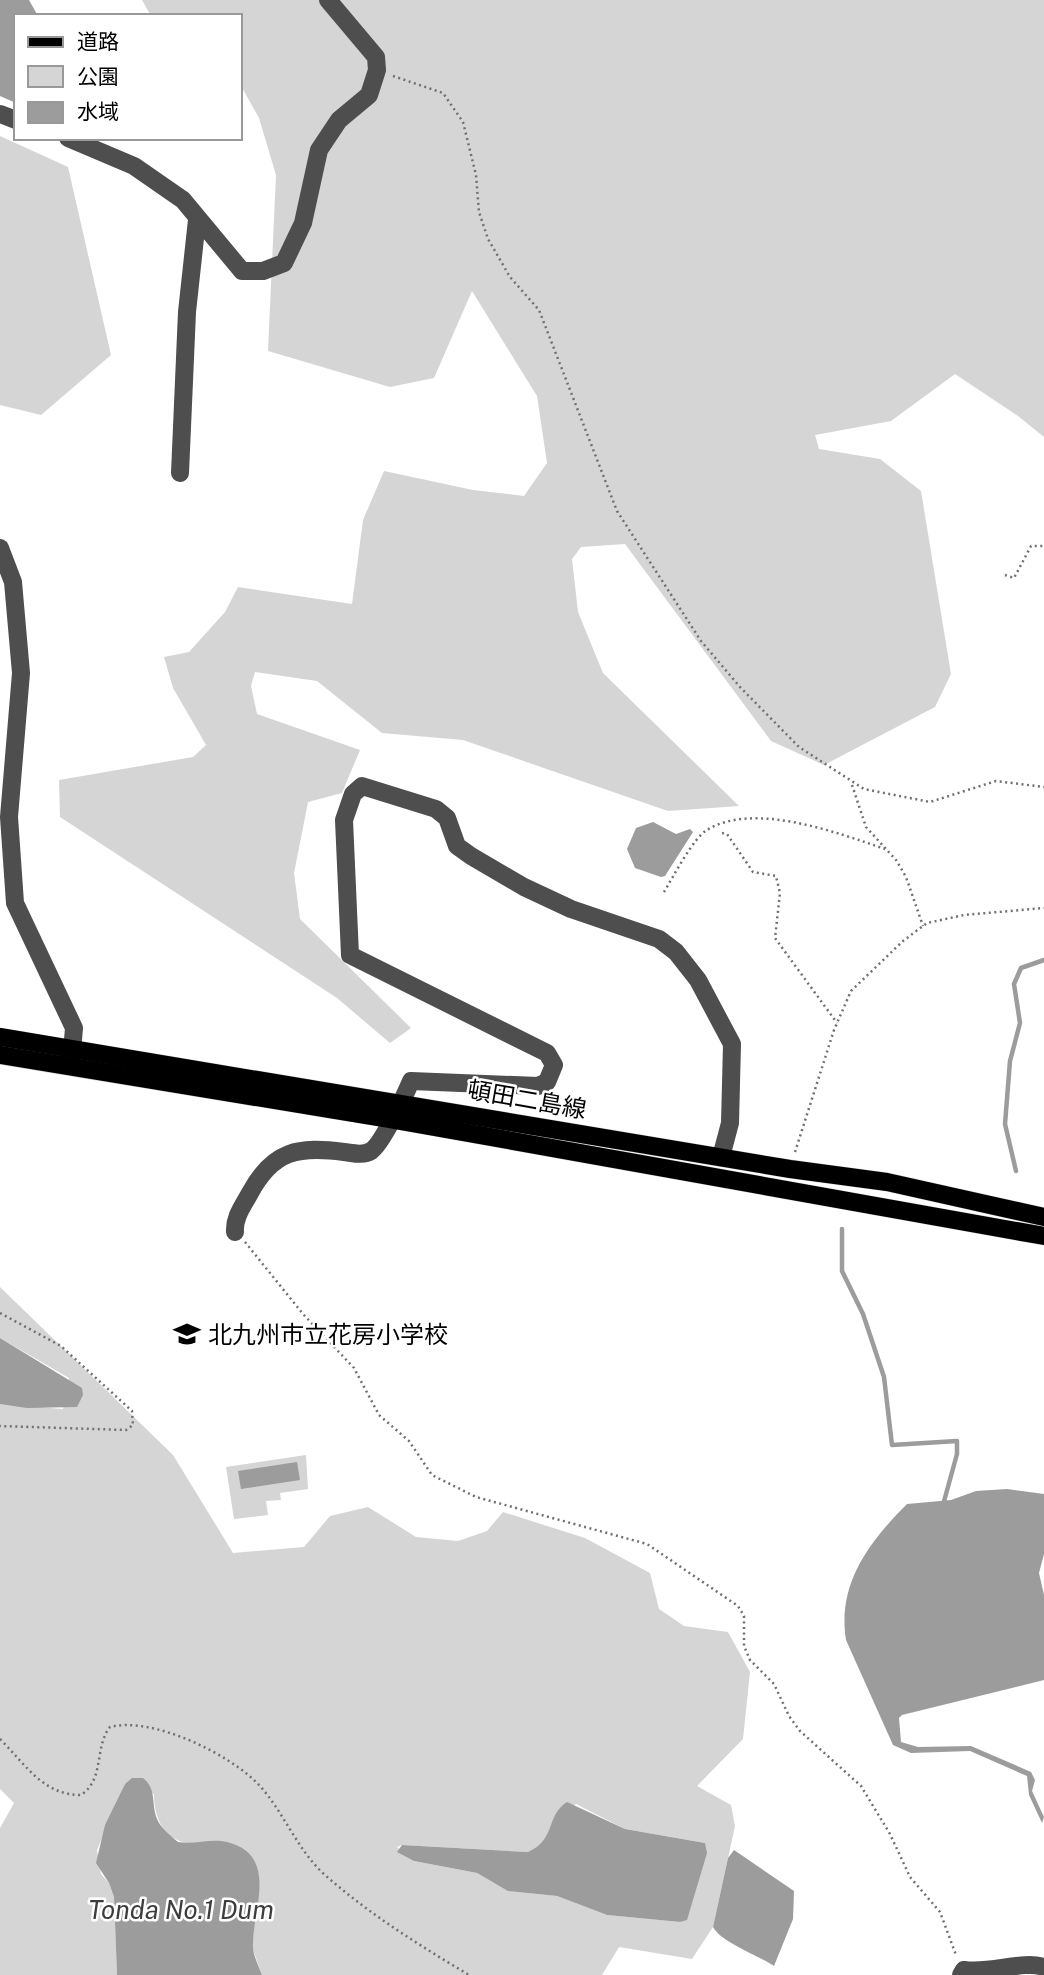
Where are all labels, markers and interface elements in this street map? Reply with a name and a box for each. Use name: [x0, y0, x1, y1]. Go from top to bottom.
legend: [14, 14, 242, 140]
text: 道路: [77, 29, 119, 54]
text: 公園: [77, 64, 119, 89]
text: 水域: [77, 99, 119, 124]
street label: 頓田二島線: [465, 1075, 589, 1123]
school or university icon: 北九州市立花房小学校: [172, 1319, 202, 1349]
place label: 北九州市立花房小学校: [208, 1320, 448, 1348]
water label: Tonda No.1 Dum: [88, 1894, 274, 1925]

